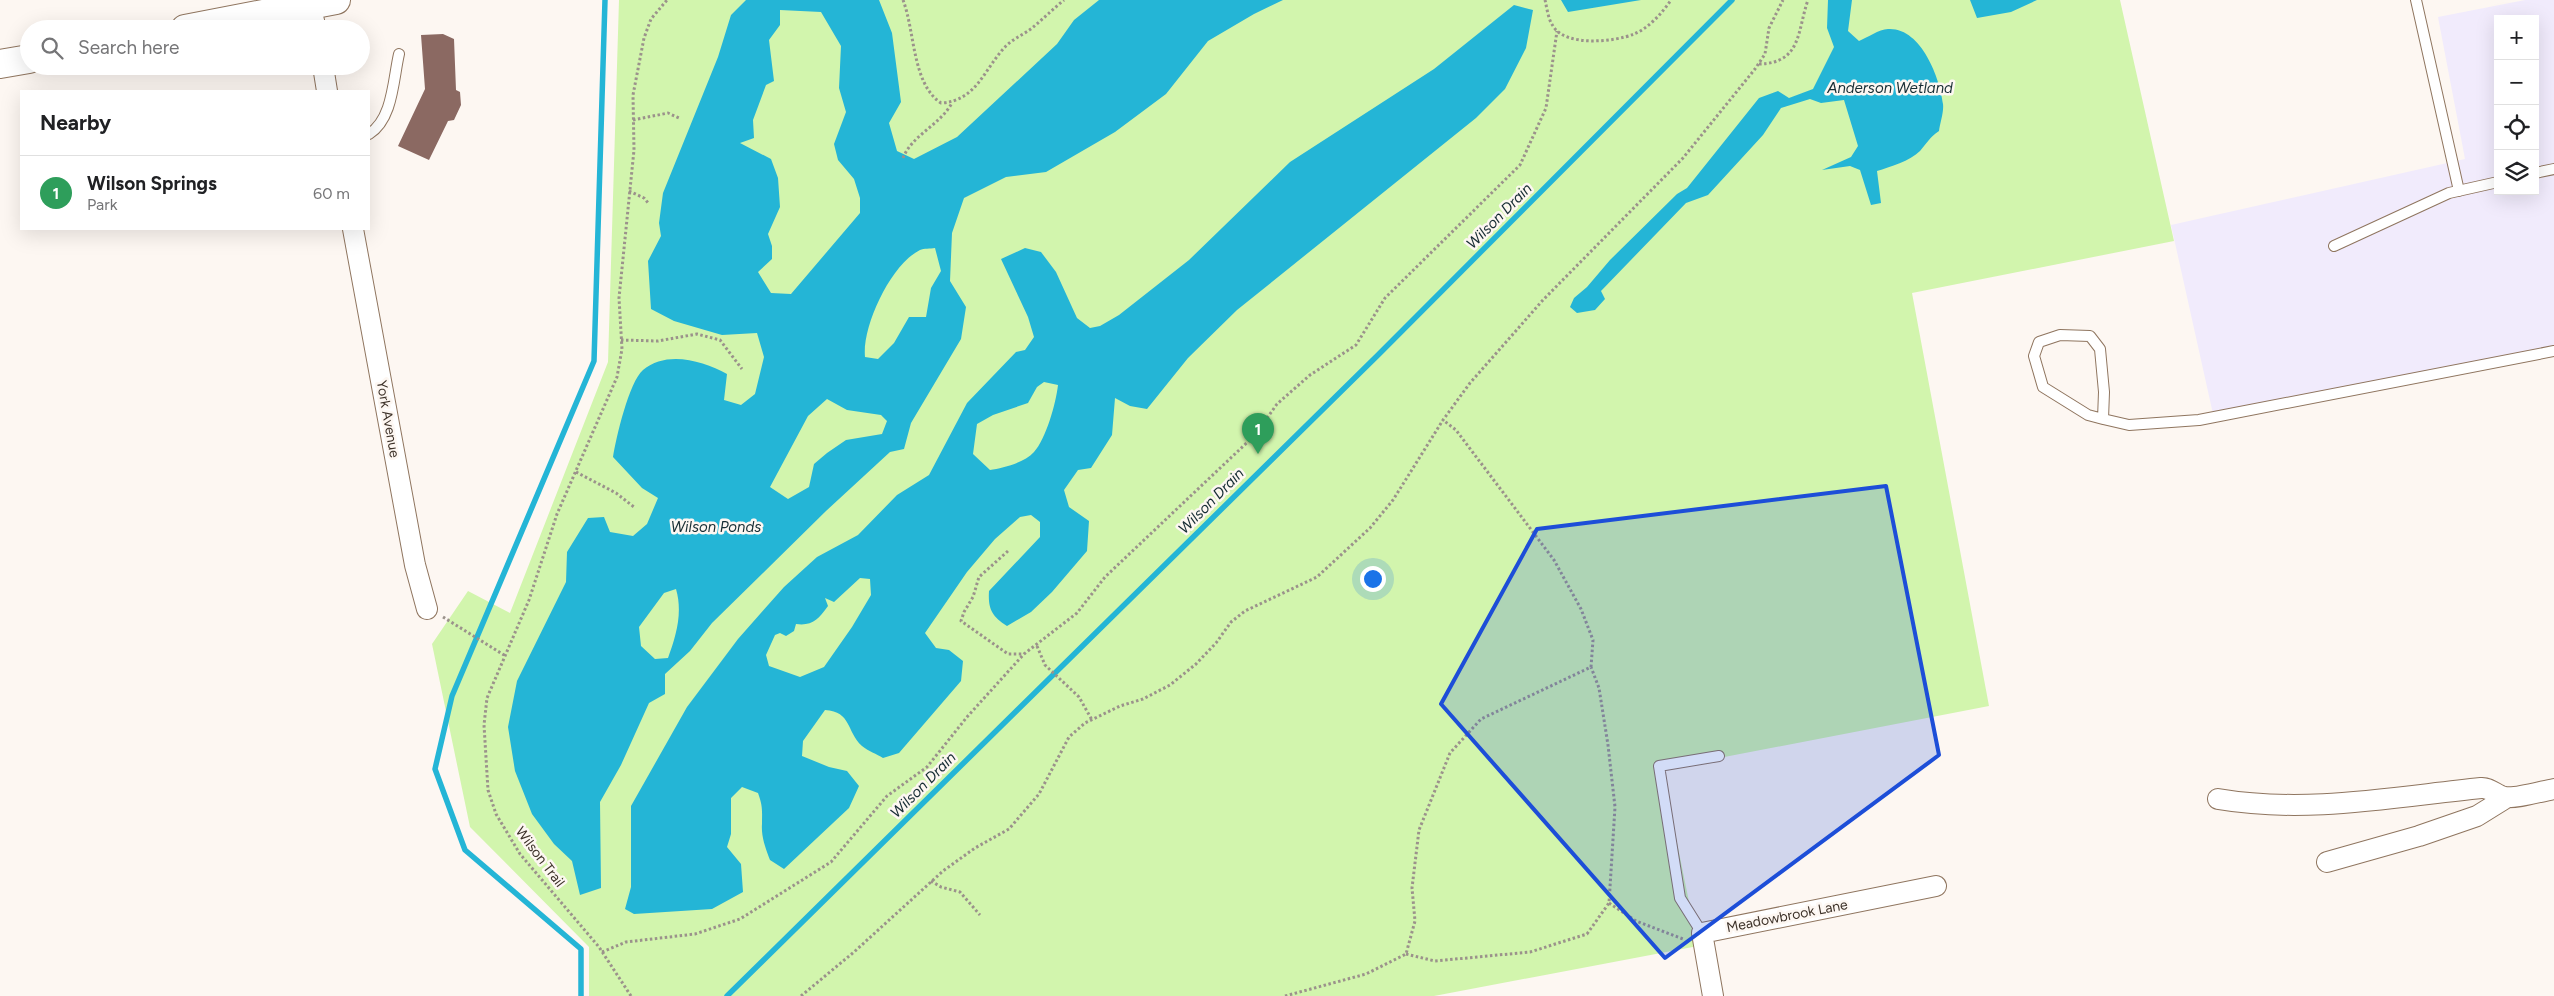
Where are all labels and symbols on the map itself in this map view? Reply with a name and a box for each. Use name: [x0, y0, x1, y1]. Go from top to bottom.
water label: Anderson Wetland: [1826, 79, 1953, 97]
water label: Wilson Drain: [1463, 180, 1535, 252]
street label: York Avenue: [373, 379, 403, 459]
pin: 1: [1242, 413, 1274, 454]
water label: Wilson Drain: [1175, 465, 1247, 537]
water label: Wilson Ponds: [671, 518, 761, 536]
your location: [1360, 566, 1386, 592]
water label: Wilson Drain: [887, 749, 959, 821]
street label: Wilson Trail: [512, 824, 568, 890]
street label: Meadowbrook Lane: [1725, 896, 1849, 936]

